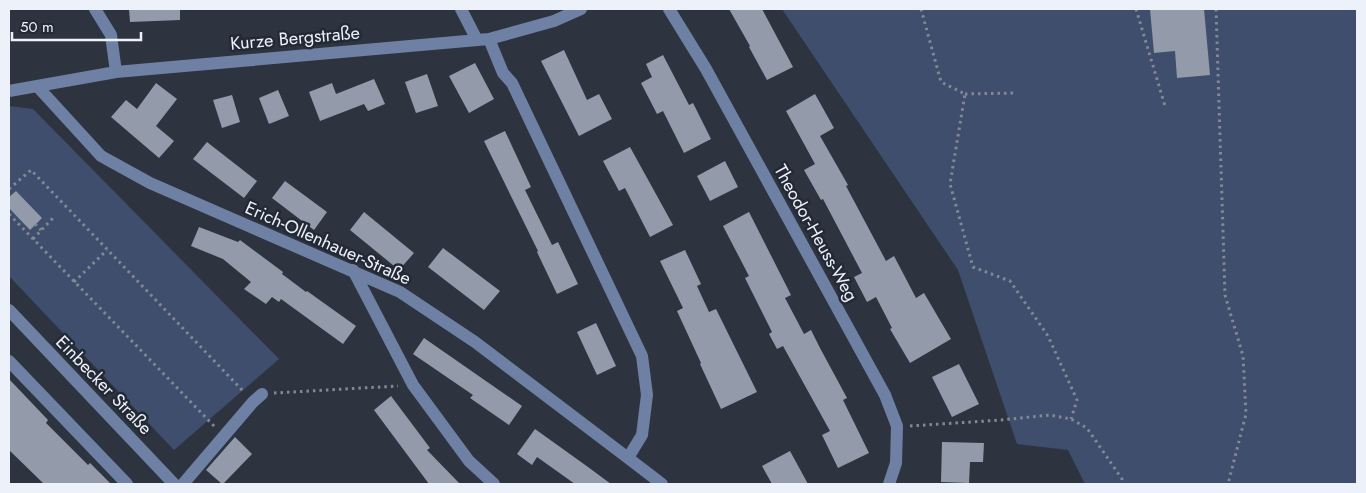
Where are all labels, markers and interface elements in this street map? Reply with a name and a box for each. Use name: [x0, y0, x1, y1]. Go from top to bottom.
scale bar: [12, 10, 141, 42]
text: 50 m: [20, 16, 54, 38]
street label: Kurze Bergstraße: [229, 19, 361, 57]
street label: Theodor-Heuss-Weg: [768, 160, 864, 306]
street label: Erich-Ollenhauer-Straße: [241, 195, 415, 291]
street label: Einbecker Straße: [50, 330, 158, 440]

